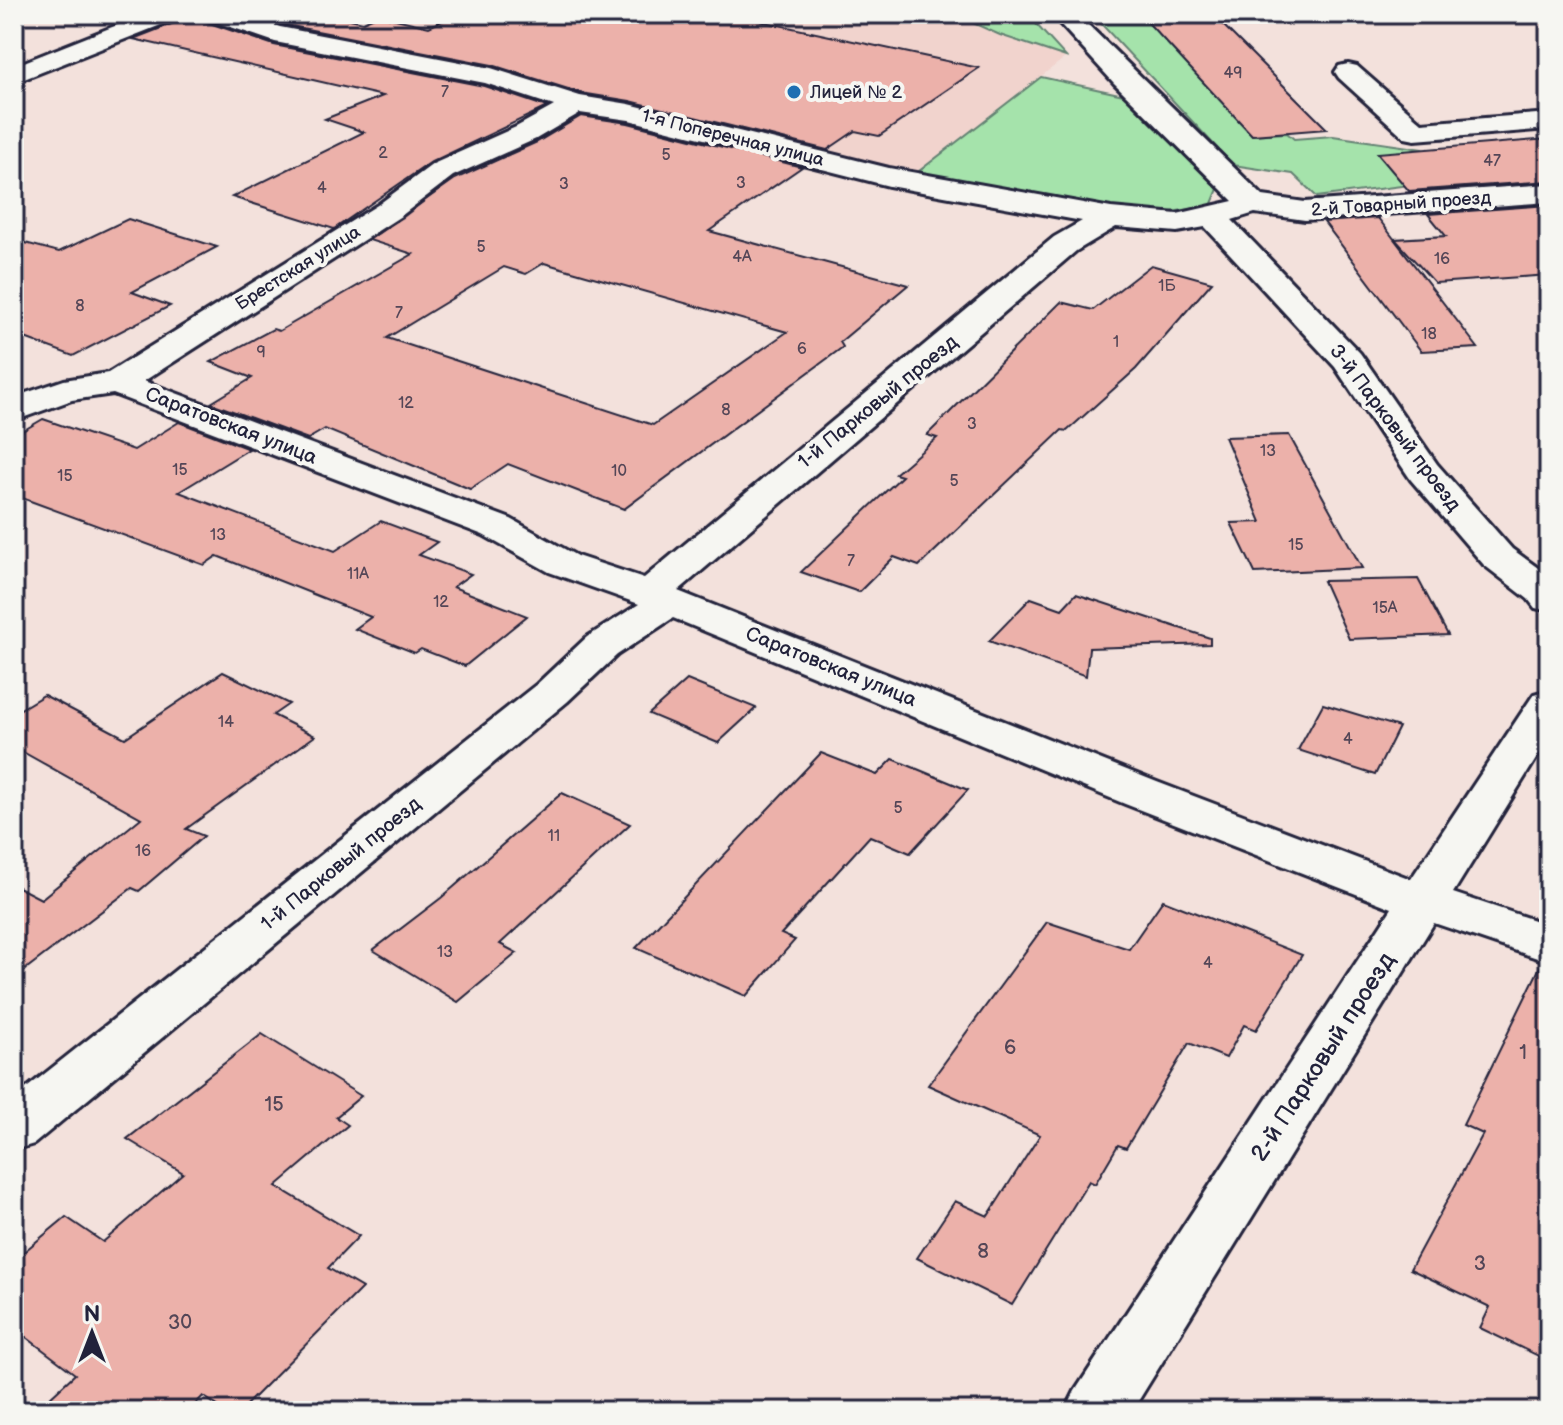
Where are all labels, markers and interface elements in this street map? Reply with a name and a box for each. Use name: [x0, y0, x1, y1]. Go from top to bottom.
house number: 49: [1223, 64, 1243, 83]
place label: Лицей № 2: [809, 82, 902, 103]
house number: 7: [441, 83, 449, 102]
marker: Лицей № 2: [785, 83, 803, 101]
street label: 1-я Поперечная улица: [640, 105, 826, 171]
house number: 2: [378, 144, 388, 163]
house number: 5: [661, 146, 671, 165]
house number: 47: [1483, 152, 1501, 171]
house number: 3: [736, 174, 746, 193]
house number: 3: [559, 175, 569, 194]
house number: 4: [317, 179, 327, 198]
street label: 2-й Товарный проезд: [1310, 187, 1492, 221]
street label: Брестская улица: [232, 221, 364, 315]
house number: 5: [476, 238, 486, 257]
house number: 4А: [732, 248, 752, 267]
house number: 16: [1434, 250, 1450, 269]
house number: 1Б: [1158, 277, 1177, 296]
house number: 8: [75, 297, 85, 316]
house number: 7: [395, 304, 403, 323]
house number: 18: [1421, 325, 1437, 344]
street label: 1-й Парковый проезд: [793, 330, 963, 474]
house number: 1: [1113, 333, 1119, 352]
house number: 6: [797, 340, 807, 359]
street label: 3-й Парковый проезд: [1324, 340, 1466, 516]
house number: 9: [256, 343, 266, 362]
street label: Саратовская улица: [142, 382, 320, 470]
house number: 12: [398, 394, 414, 413]
house number: 8: [721, 401, 731, 420]
house number: 3: [967, 415, 977, 434]
house number: 13: [1260, 442, 1276, 461]
house number: 15: [172, 461, 188, 480]
house number: 10: [611, 462, 627, 481]
house number: 15: [57, 467, 73, 486]
house number: 5: [949, 472, 959, 491]
house number: 13: [210, 526, 226, 545]
house number: 15: [1288, 536, 1304, 555]
house number: 7: [847, 552, 855, 571]
house number: 11А: [347, 565, 369, 584]
house number: 12: [433, 593, 449, 612]
house number: 15А: [1372, 599, 1398, 618]
street label: Саратовская улица: [742, 622, 920, 712]
house number: 14: [218, 713, 234, 732]
house number: 4: [1343, 730, 1353, 749]
street label: 1-й Парковый проезд: [256, 792, 426, 936]
house number: 5: [893, 799, 903, 818]
house number: 11: [548, 827, 560, 846]
house number: 16: [135, 842, 151, 861]
house number: 13: [437, 943, 453, 962]
street label: 2-й Парковый проезд: [1245, 947, 1402, 1167]
house number: 4: [1203, 954, 1213, 973]
house number: 6: [1004, 1036, 1016, 1060]
house number: 1: [1519, 1041, 1527, 1065]
house number: 15: [264, 1093, 284, 1117]
house number: 8: [977, 1240, 989, 1264]
house number: 3: [1474, 1252, 1486, 1276]
north arrow: [52, 1293, 132, 1373]
text: N: [84, 1301, 100, 1328]
house number: 30: [168, 1311, 192, 1335]

